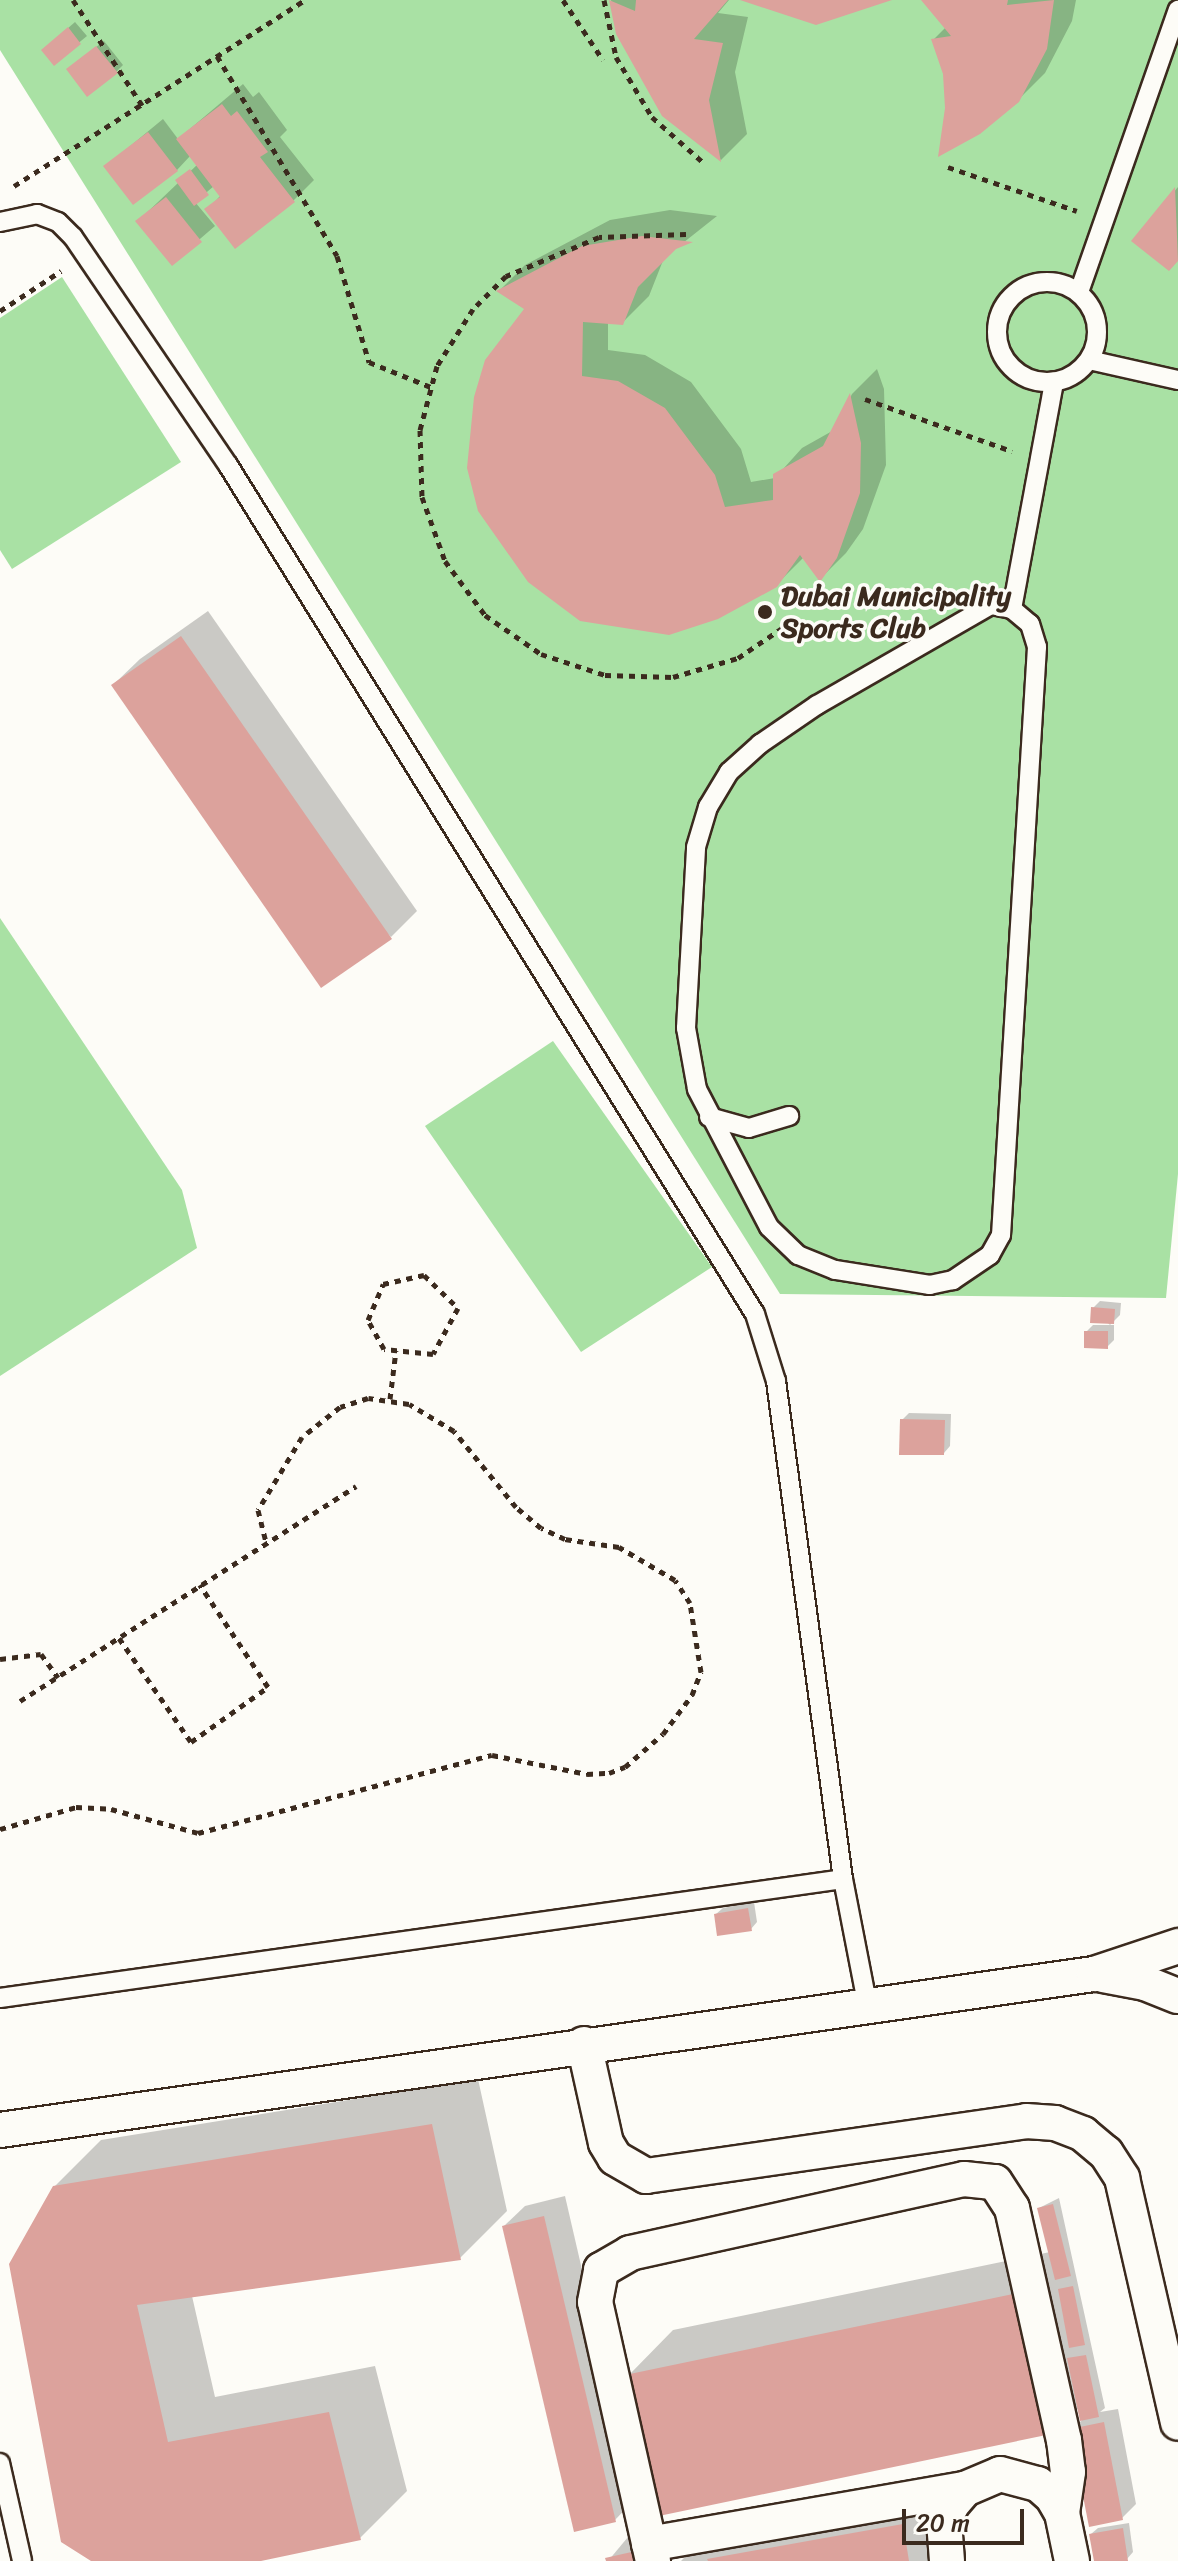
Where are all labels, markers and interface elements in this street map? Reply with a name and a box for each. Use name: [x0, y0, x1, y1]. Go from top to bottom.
place label: Dubai Municipality Sports Club: [781, 579, 1011, 645]
marker: Dubai Municipality Sports Club: [756, 603, 774, 621]
scale bar: [906, 2493, 1028, 2543]
text: 20 m: [916, 2502, 970, 2544]

